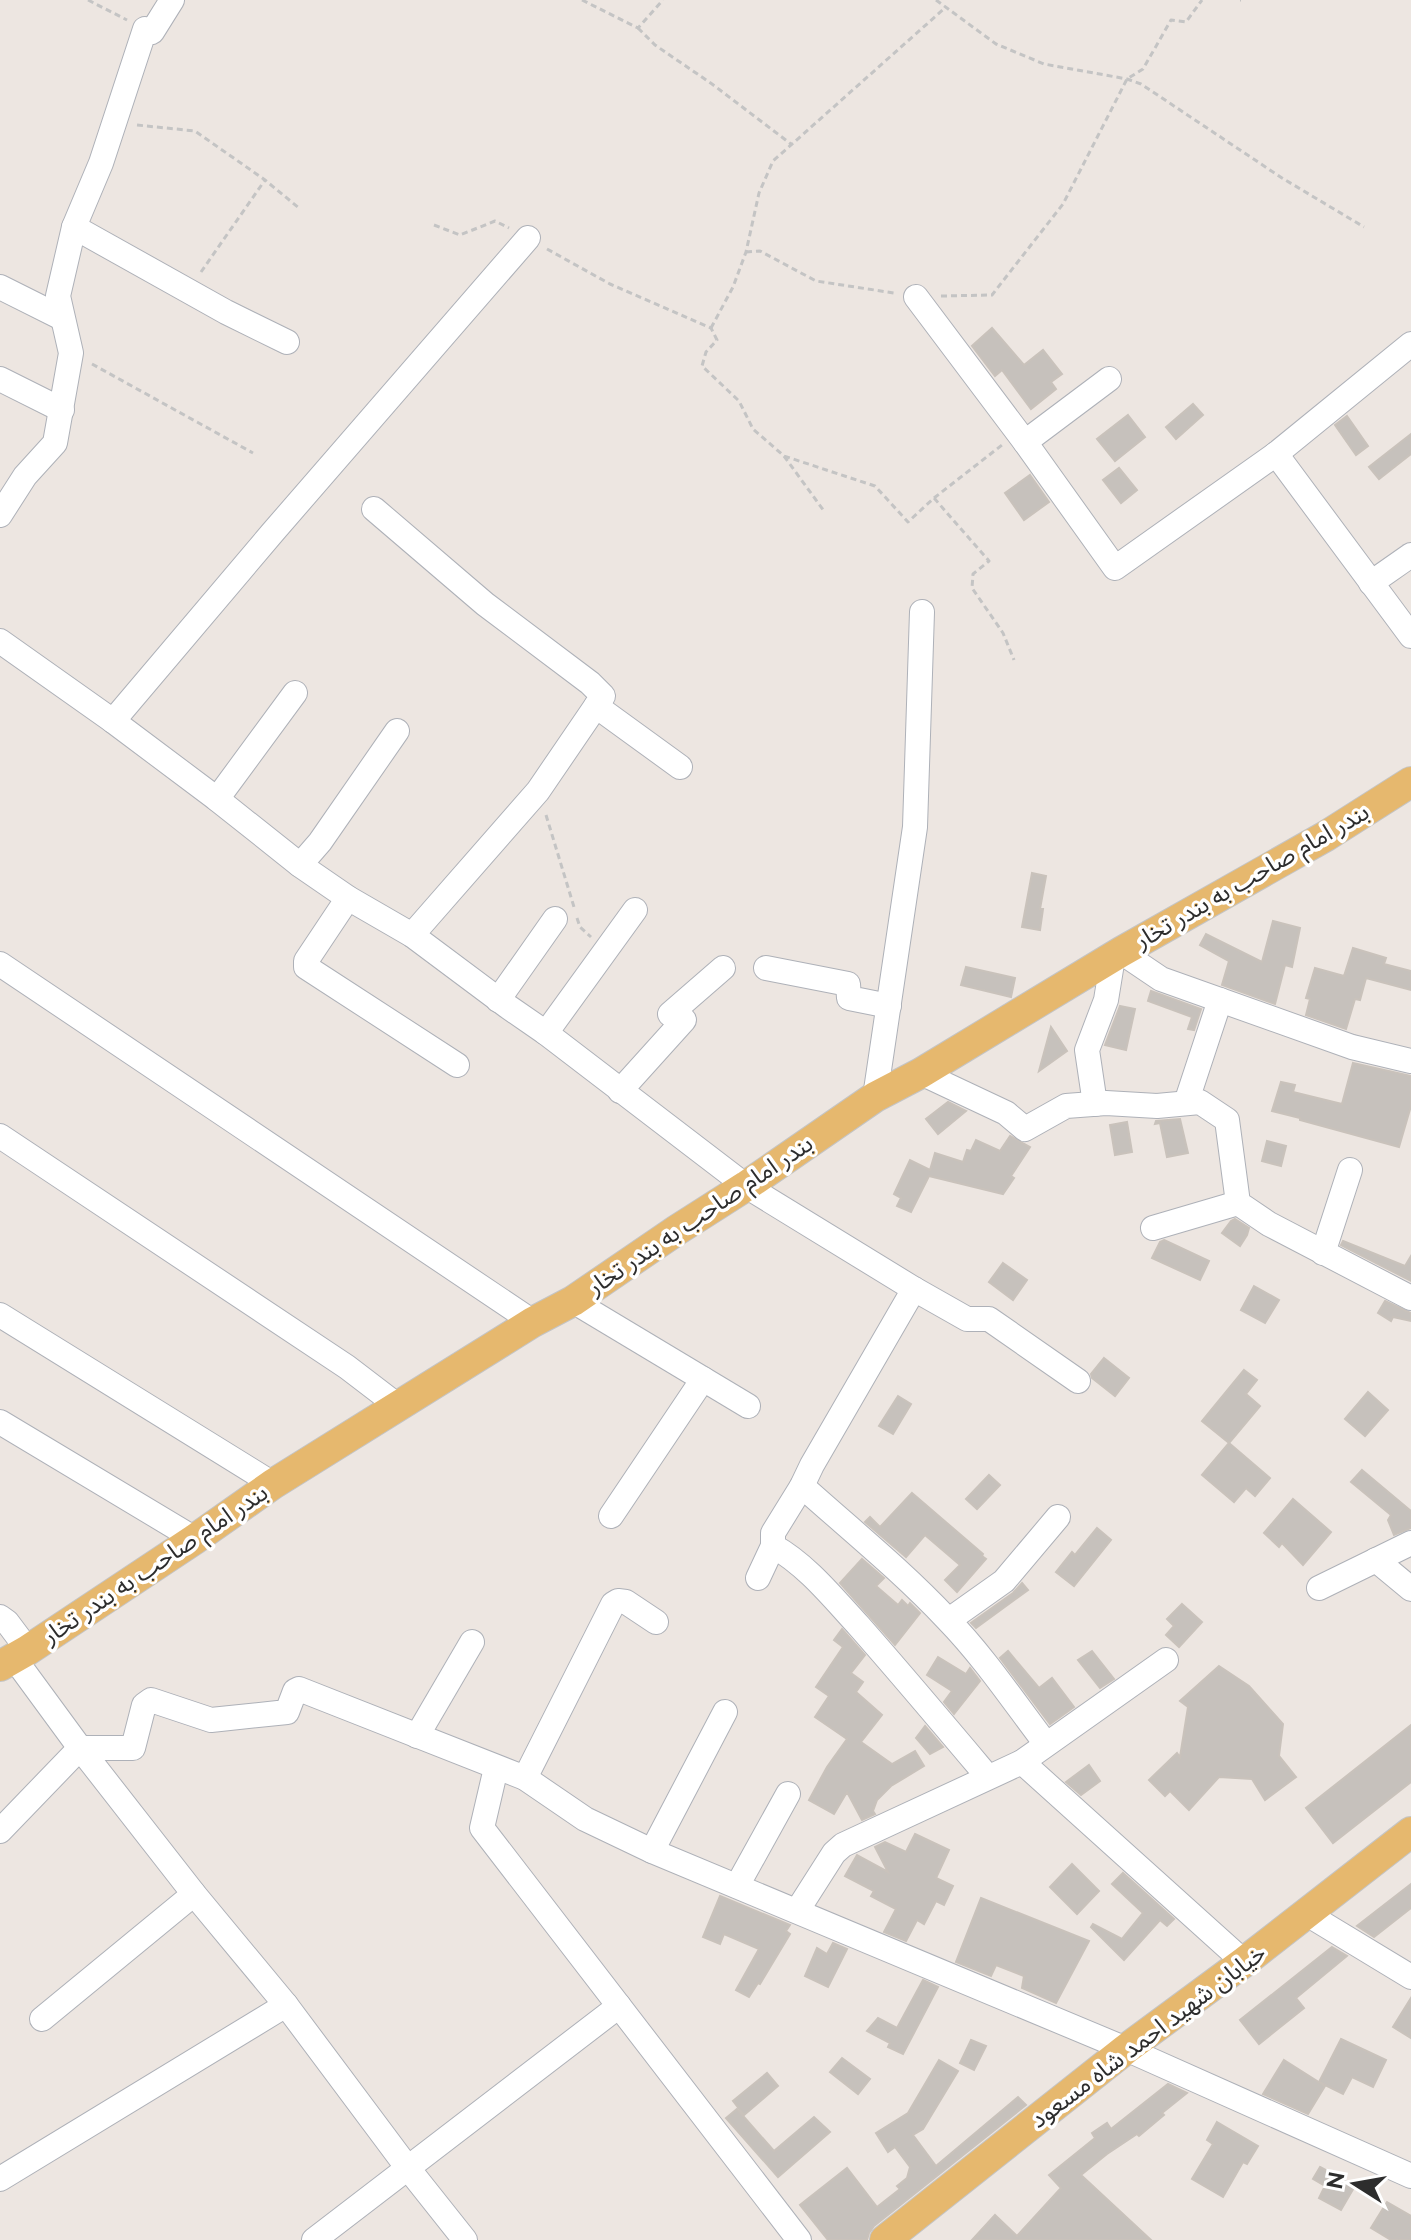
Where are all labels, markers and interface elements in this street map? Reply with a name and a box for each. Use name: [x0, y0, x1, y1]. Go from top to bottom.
street label: بندر امام صاحب به بندر تخار: [1129, 797, 1376, 958]
street label: بندر امام صاحب به بندر تخار: [581, 1128, 820, 1305]
street label: بندر امام صاحب به بندر تخار: [36, 1477, 275, 1654]
street label: خیابان شهید احمد شاه مسعود: [1024, 1938, 1271, 2134]
north arrow: [1315, 2144, 1395, 2224]
text: N: [1321, 2169, 1350, 2191]

